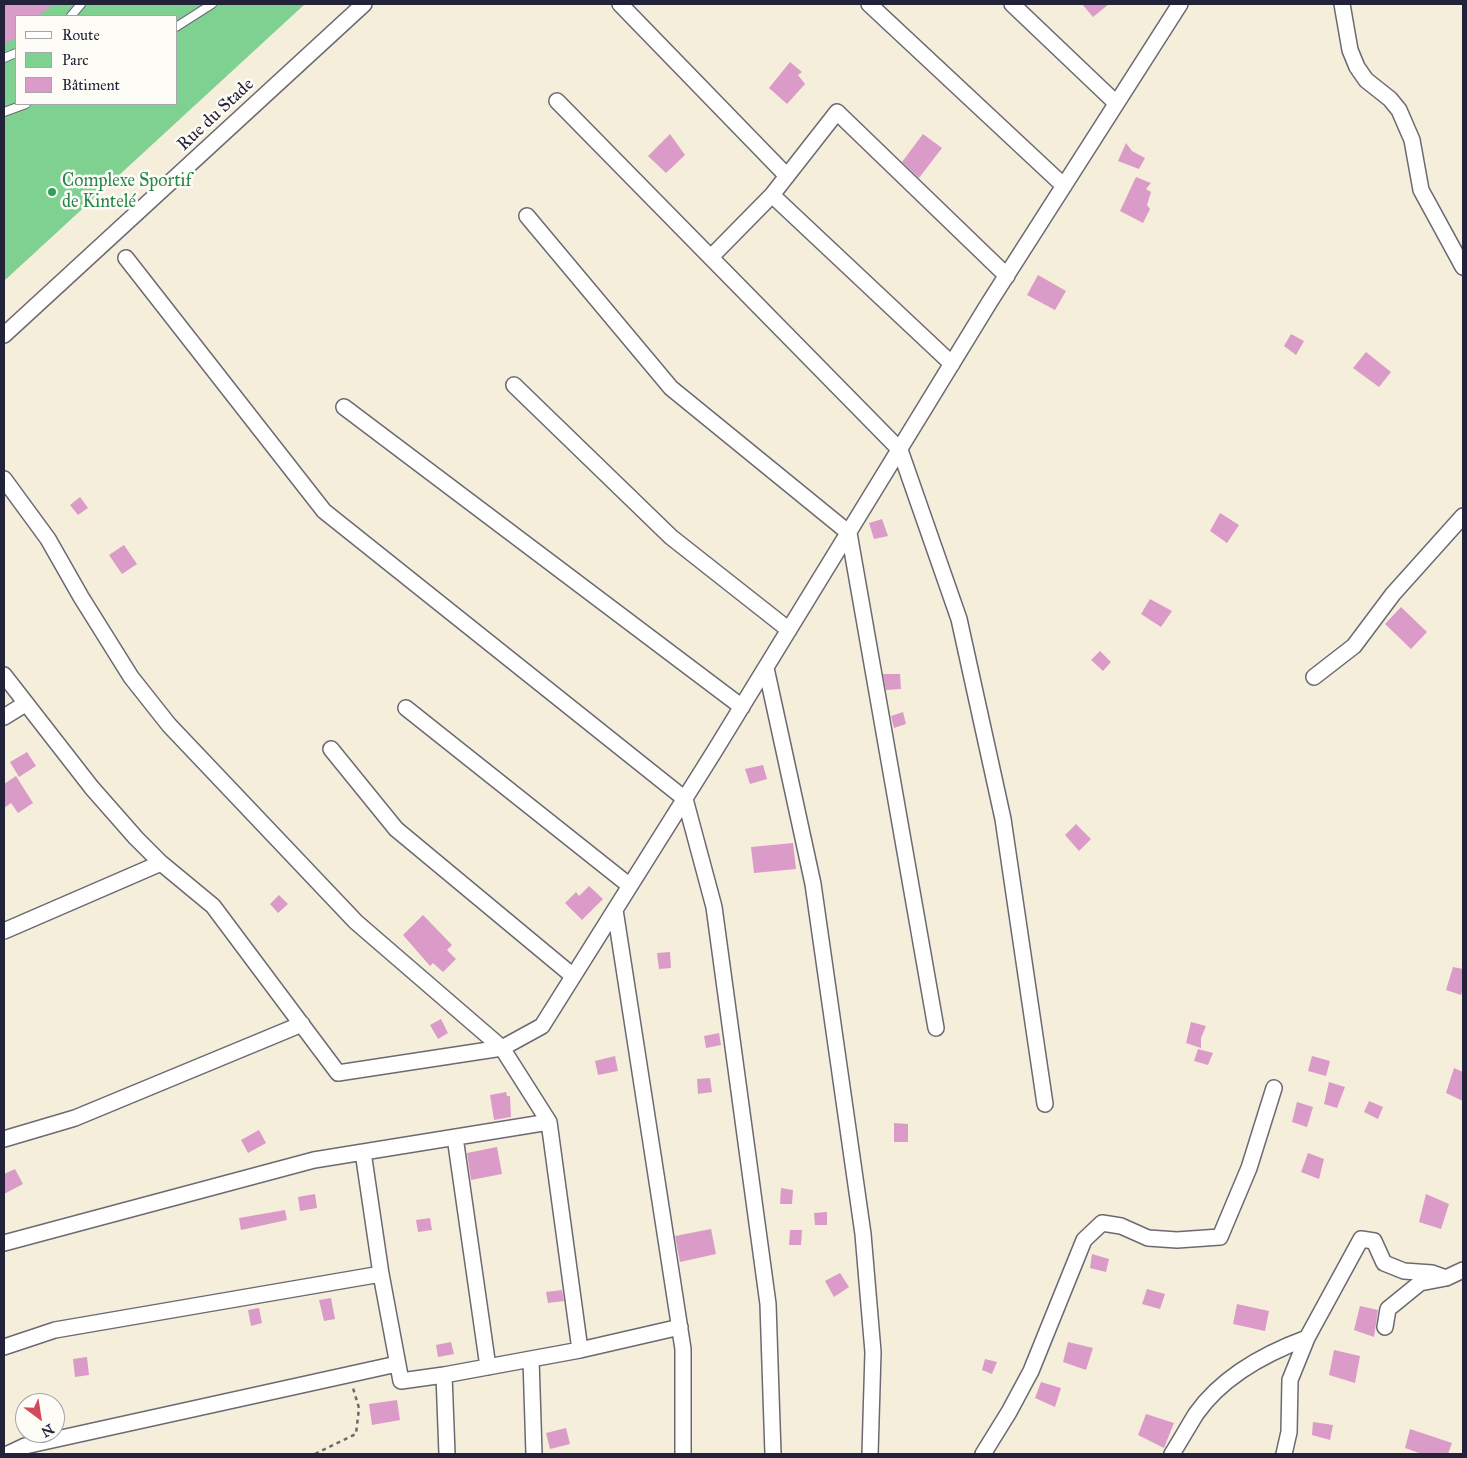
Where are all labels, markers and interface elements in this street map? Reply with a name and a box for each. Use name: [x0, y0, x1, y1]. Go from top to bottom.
legend: [15, 15, 178, 105]
text: Route: [62, 26, 100, 44]
text: Parc: [62, 51, 89, 69]
street label: Rue du Stade: [173, 74, 259, 156]
text: Bâtiment: [62, 76, 120, 94]
place label: Complexe Sportif de Kintelé: [62, 171, 192, 213]
marker: Complexe Sportif de Kintelé: [46, 186, 58, 198]
north arrow: [15, 1393, 65, 1443]
text: N: [38, 1420, 57, 1441]

